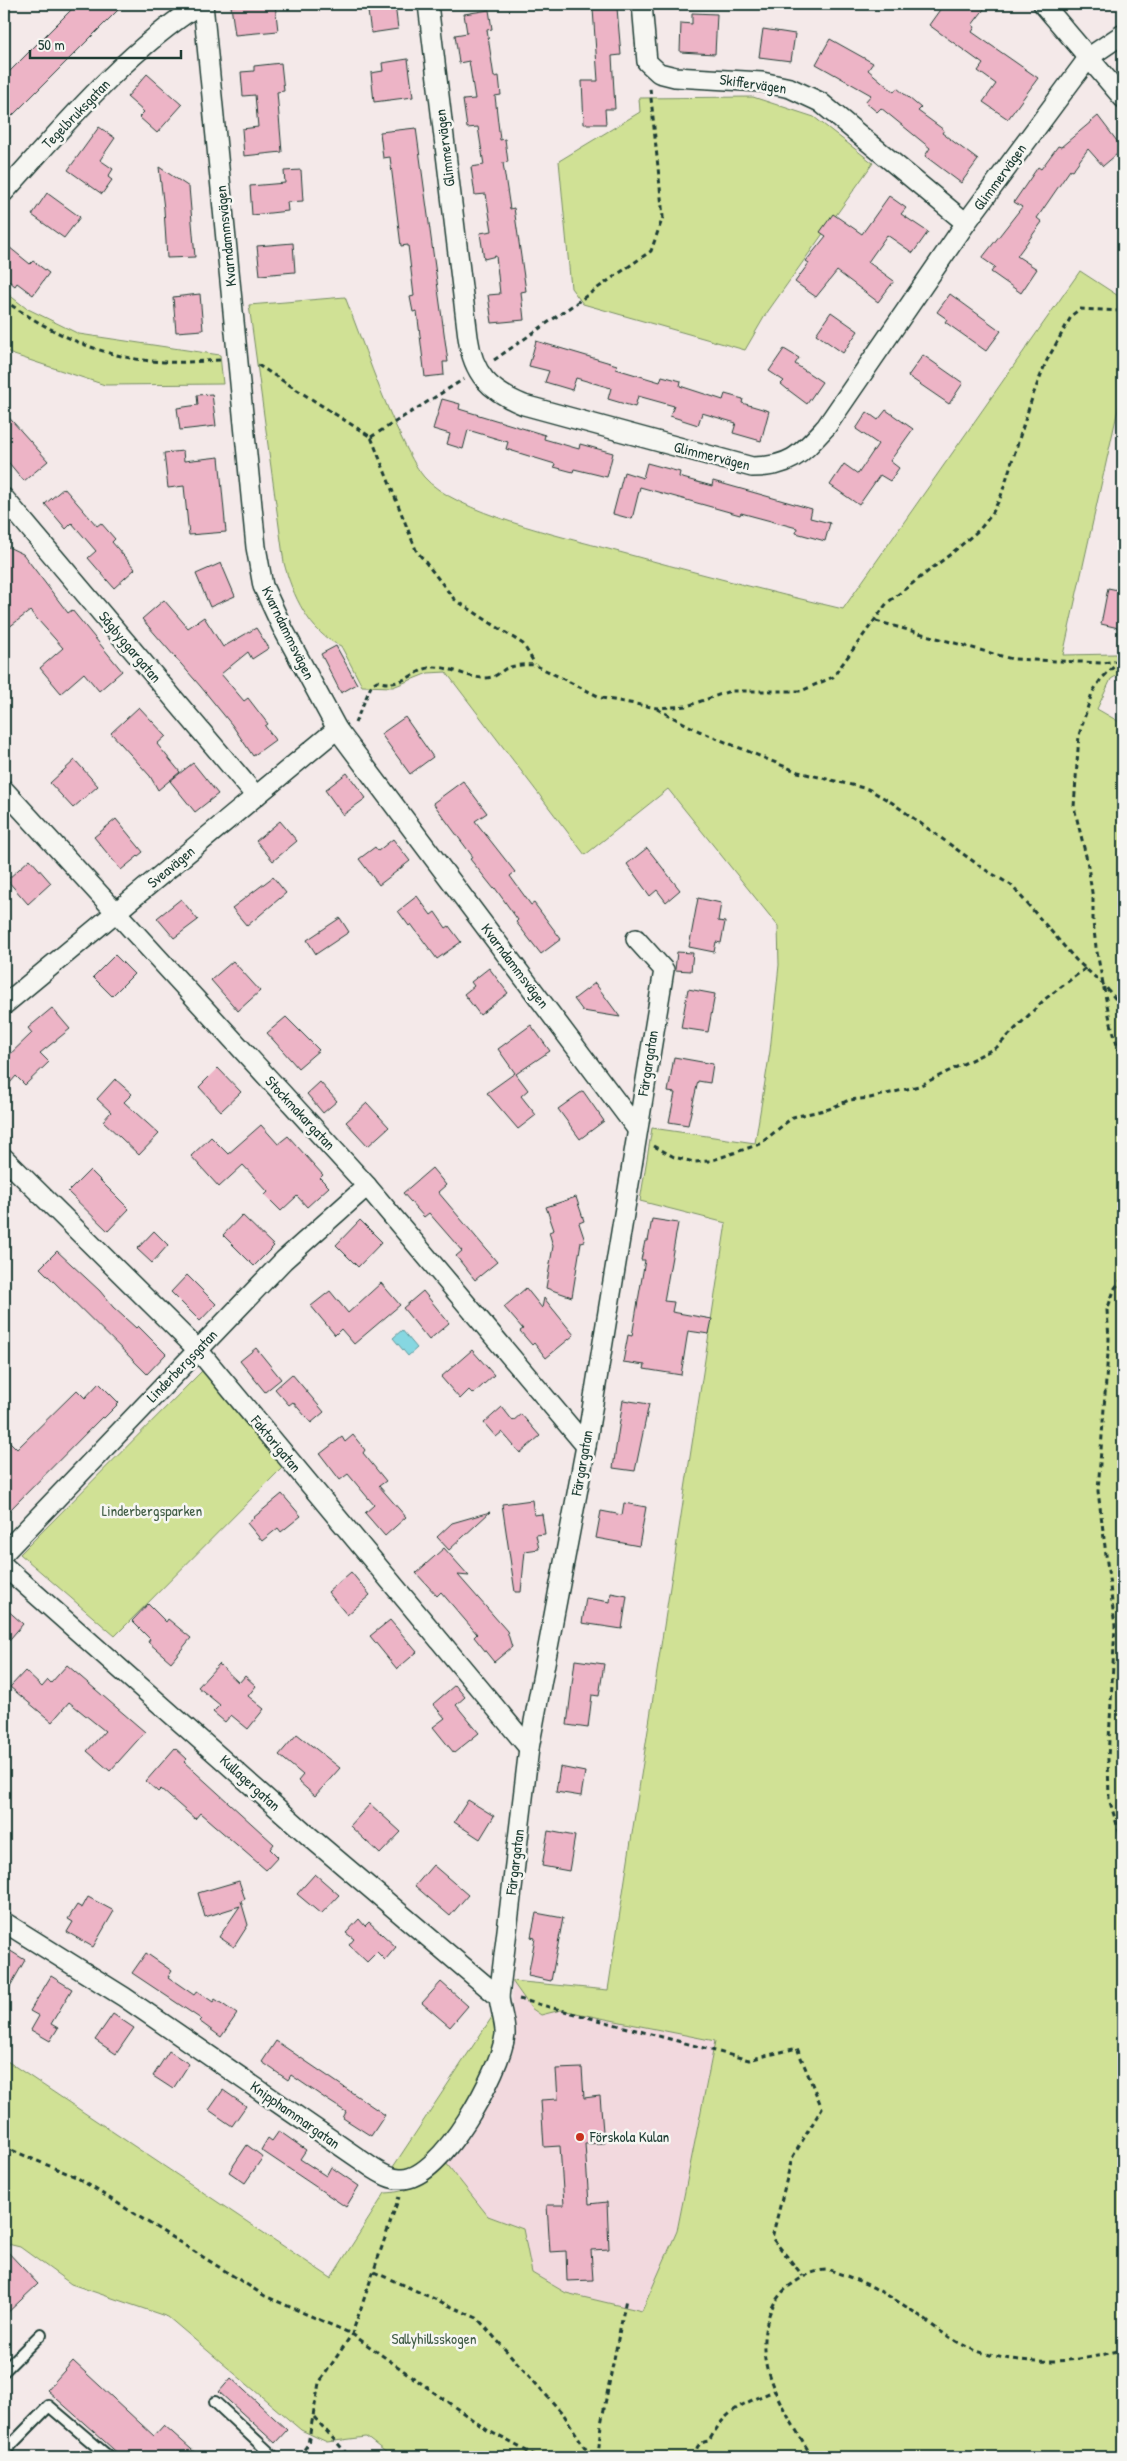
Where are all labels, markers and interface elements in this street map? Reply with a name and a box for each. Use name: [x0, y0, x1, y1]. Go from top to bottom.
scale bar: [30, 28, 181, 60]
text: 50 m: [38, 34, 65, 55]
street label: Skiffervägen: [718, 68, 788, 99]
street label: Tegelbruksgatan: [37, 74, 115, 153]
street label: Glimmervägen: [429, 108, 460, 188]
street label: Glimmervägen: [968, 139, 1031, 214]
street label: Kvarndammsvägen: [210, 184, 241, 288]
street label: Glimmervägen: [672, 436, 753, 475]
street label: Kvarndammsvägen: [257, 583, 320, 683]
street label: Sågbyggargatan: [94, 606, 167, 687]
street label: Sveavägen: [142, 840, 199, 893]
street label: Kvarndammsvägen: [476, 919, 554, 1013]
street label: Färgargatan: [632, 1028, 663, 1098]
street label: Stockmakargatan: [260, 1071, 340, 1155]
street label: Linderbergsgatan: [141, 1324, 222, 1407]
street label: Faktorigatan: [246, 1410, 307, 1477]
street label: Färgargatan: [565, 1428, 598, 1498]
park label: Linderbergsparken: [102, 1500, 203, 1521]
street label: Kullagergatan: [215, 1750, 285, 1816]
street label: Färgargatan: [500, 1828, 529, 1897]
street label: Knipphammargatan: [246, 2076, 345, 2154]
place label: Förskola Kulan: [589, 2126, 670, 2147]
marker: Förskola Kulan: [574, 2131, 586, 2143]
park label: Sallyhillsskogen: [392, 2328, 477, 2349]

